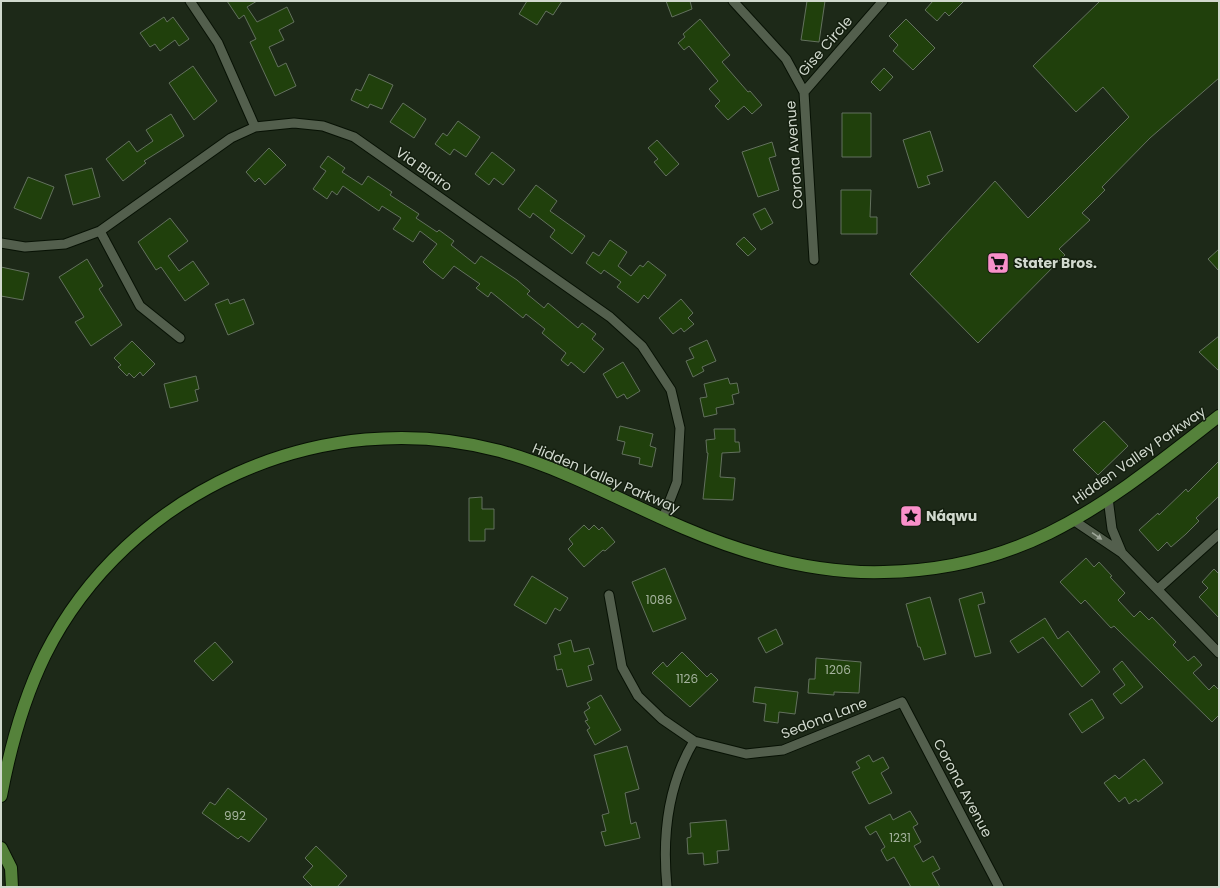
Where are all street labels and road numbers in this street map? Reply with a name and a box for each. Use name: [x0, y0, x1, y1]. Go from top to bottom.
street label: Gise Circle: [793, 11, 857, 81]
street label: Corona Avenue: [780, 100, 808, 210]
street label: Via Blairo: [392, 142, 456, 196]
street label: Hidden Valley Parkway: [1068, 401, 1210, 509]
street label: Hidden Valley Parkway: [529, 438, 683, 518]
street label: Sedona Lane: [778, 692, 870, 744]
street label: Corona Avenue: [929, 735, 997, 841]

